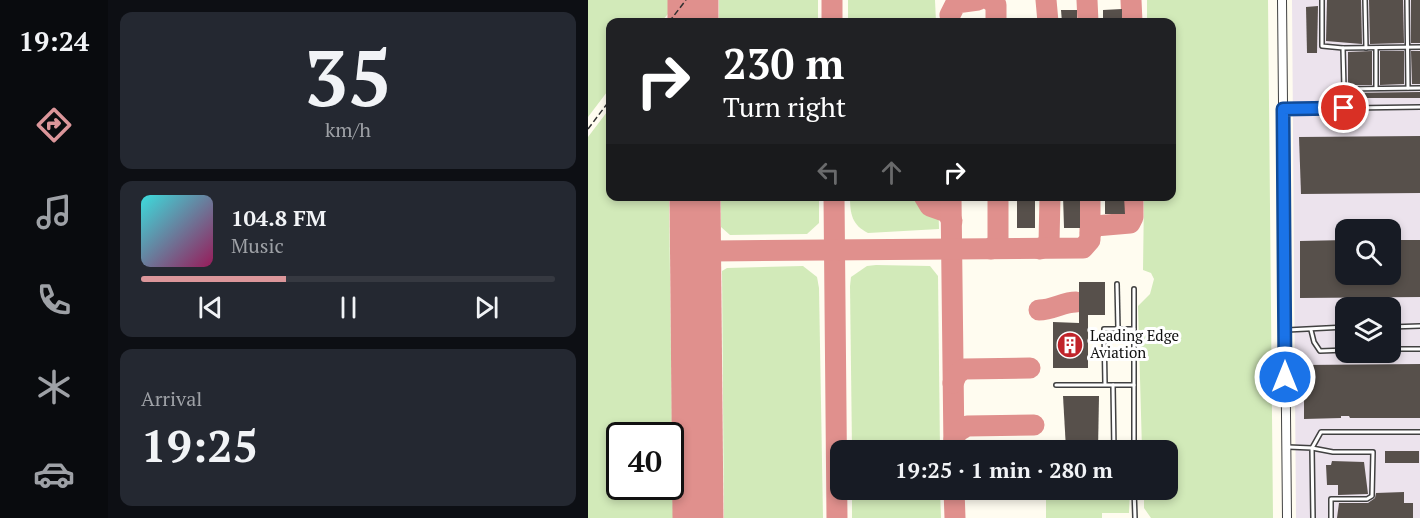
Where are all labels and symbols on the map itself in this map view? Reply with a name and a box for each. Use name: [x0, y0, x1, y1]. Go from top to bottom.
pin: [1318, 82, 1369, 133]
place label: Leading Edge Aviation: [1090, 325, 1179, 362]
building icon: Leading Edge Aviation: [1055, 330, 1085, 360]
position arrow: [1253, 345, 1317, 409]
speed limit sign: 40: [606, 422, 684, 500]

